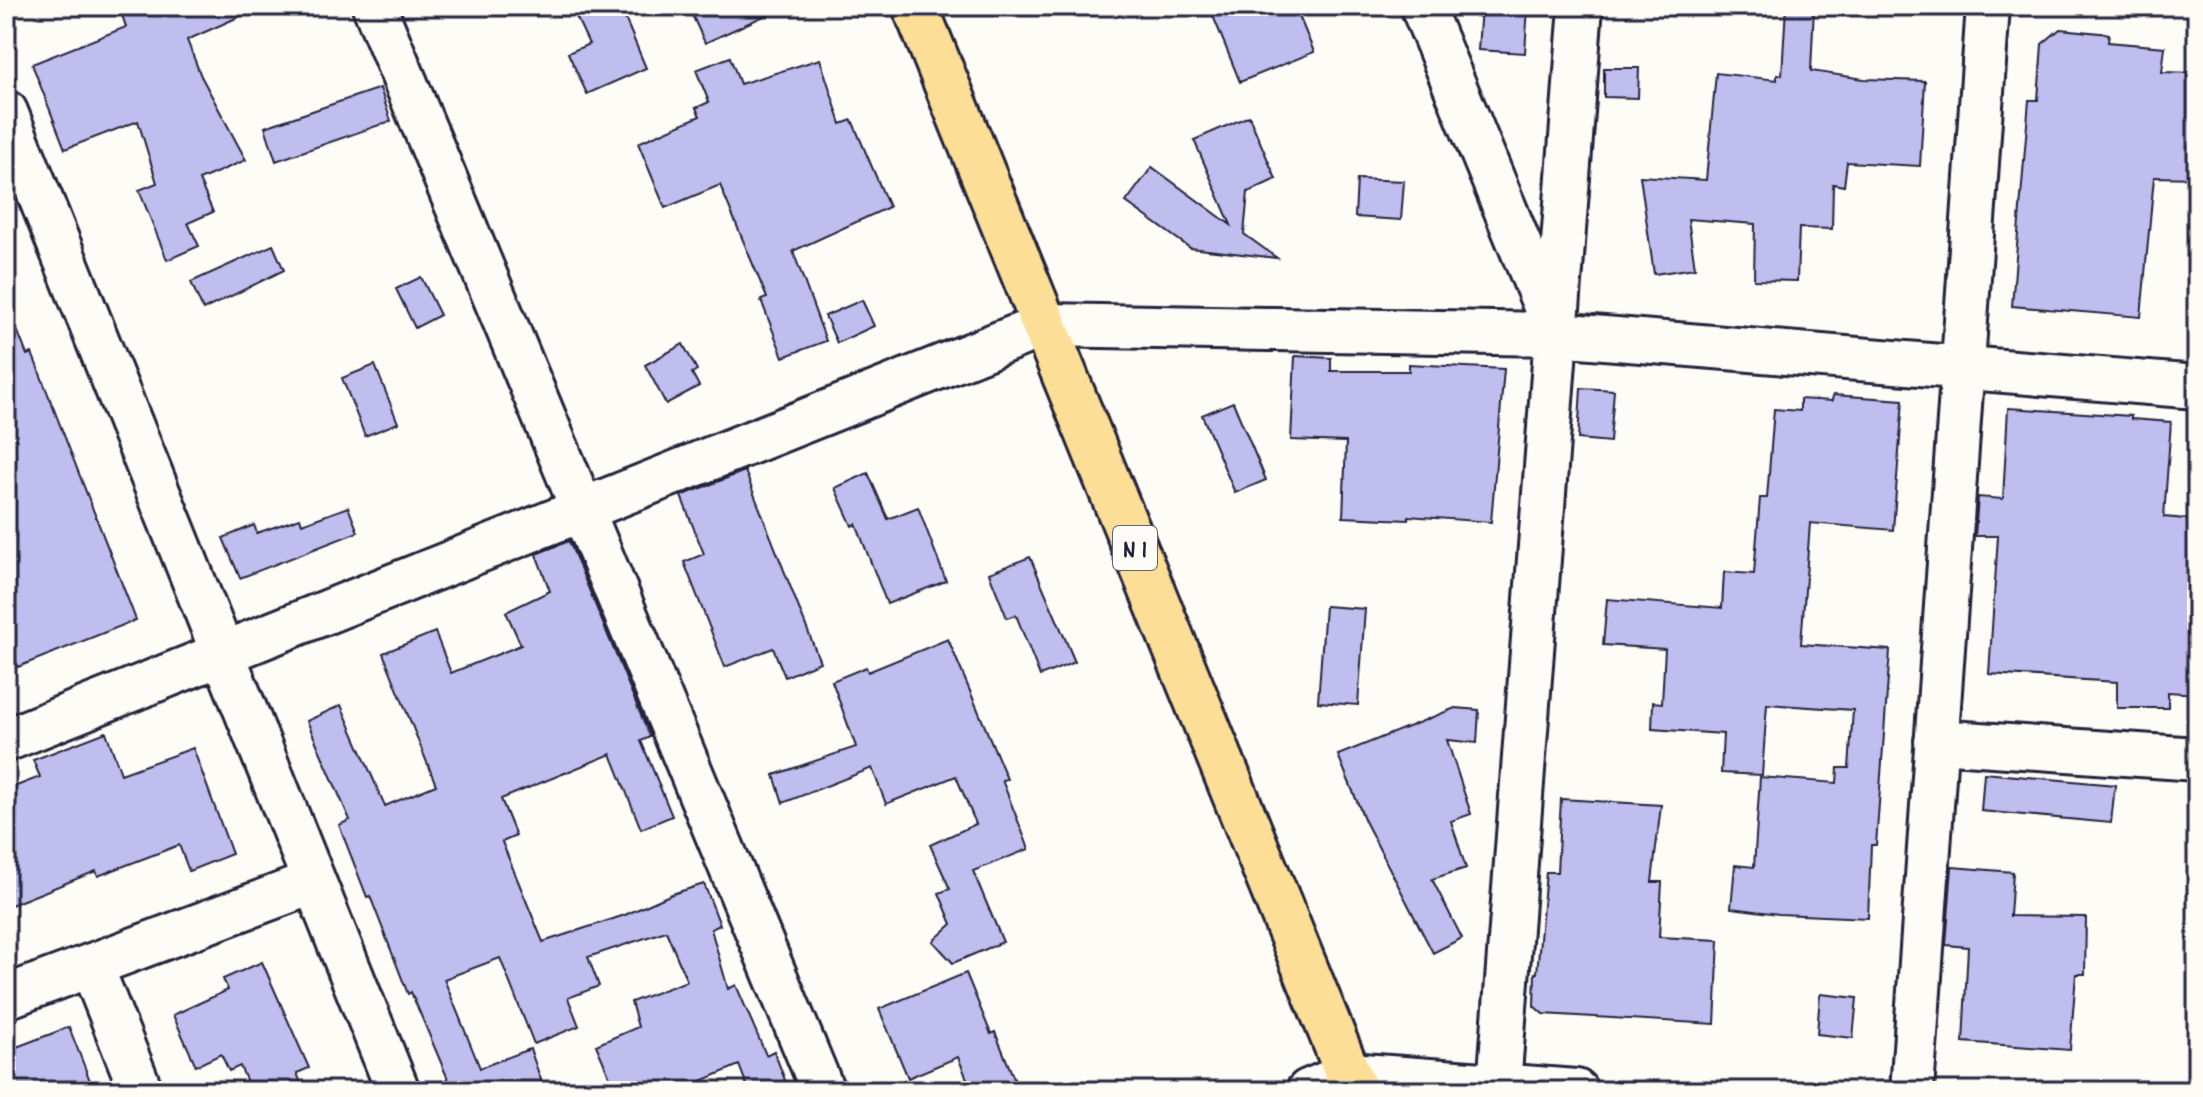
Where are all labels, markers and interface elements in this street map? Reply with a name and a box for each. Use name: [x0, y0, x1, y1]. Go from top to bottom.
road number: N 1: [1113, 526, 1157, 570]

